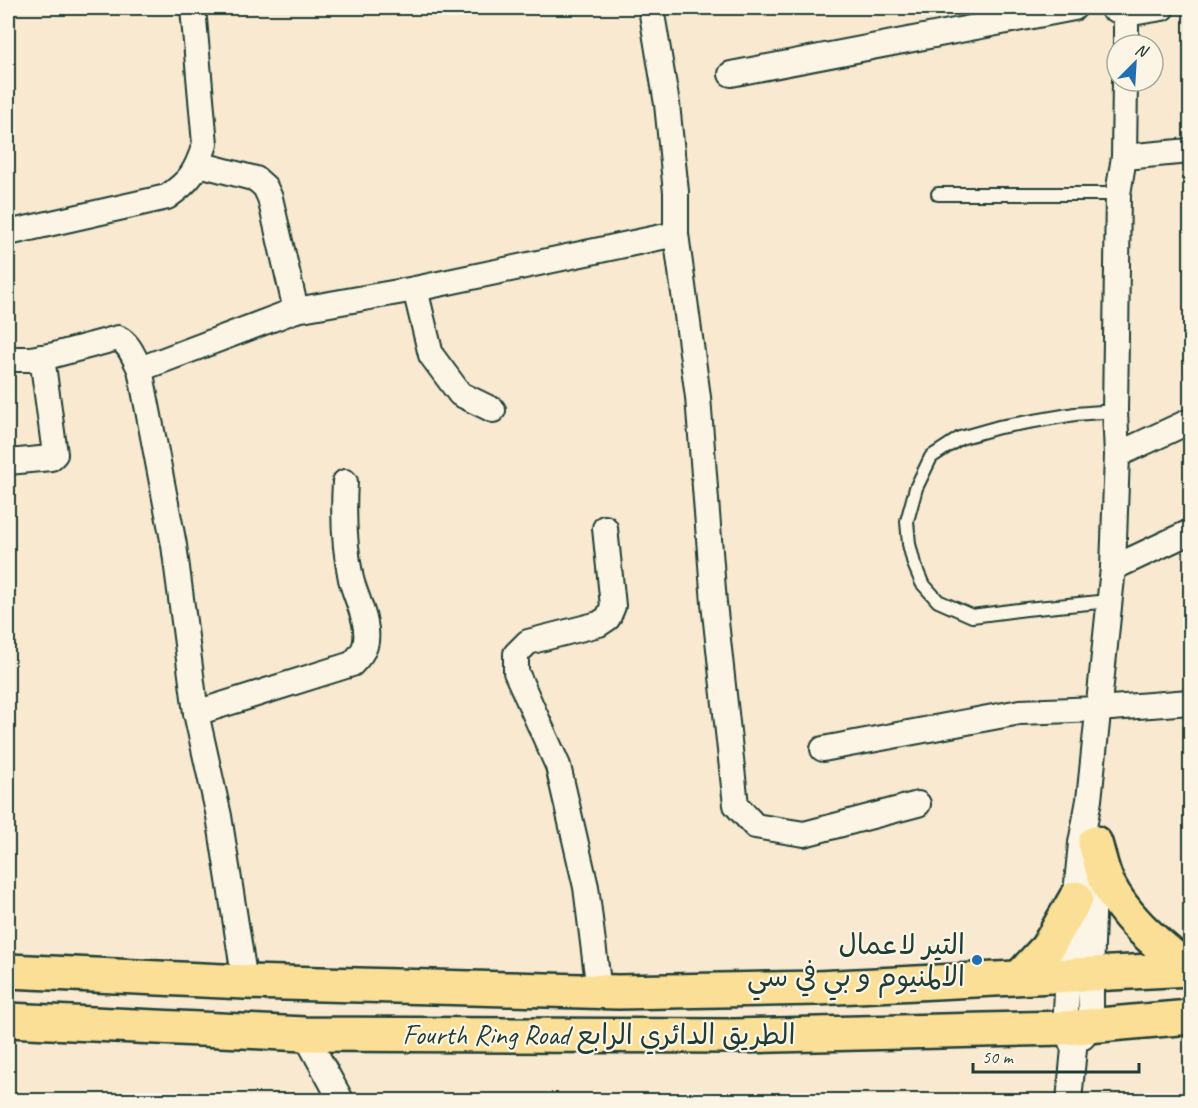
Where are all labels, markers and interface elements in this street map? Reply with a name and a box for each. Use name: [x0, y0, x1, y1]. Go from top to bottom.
north arrow: [1105, 33, 1165, 93]
text: N: [1132, 39, 1152, 63]
place label: التير لاعمال الالمنيوم و بي في سي: [747, 927, 965, 1001]
marker: التير لاعمال الالمنيوم و بي في سي: [970, 953, 984, 967]
street label: Fourth Ring Road الطريق الدائري الرابع: [403, 1017, 795, 1055]
scale bar: [973, 1036, 1140, 1074]
text: 50 m: [982, 1046, 1015, 1068]

